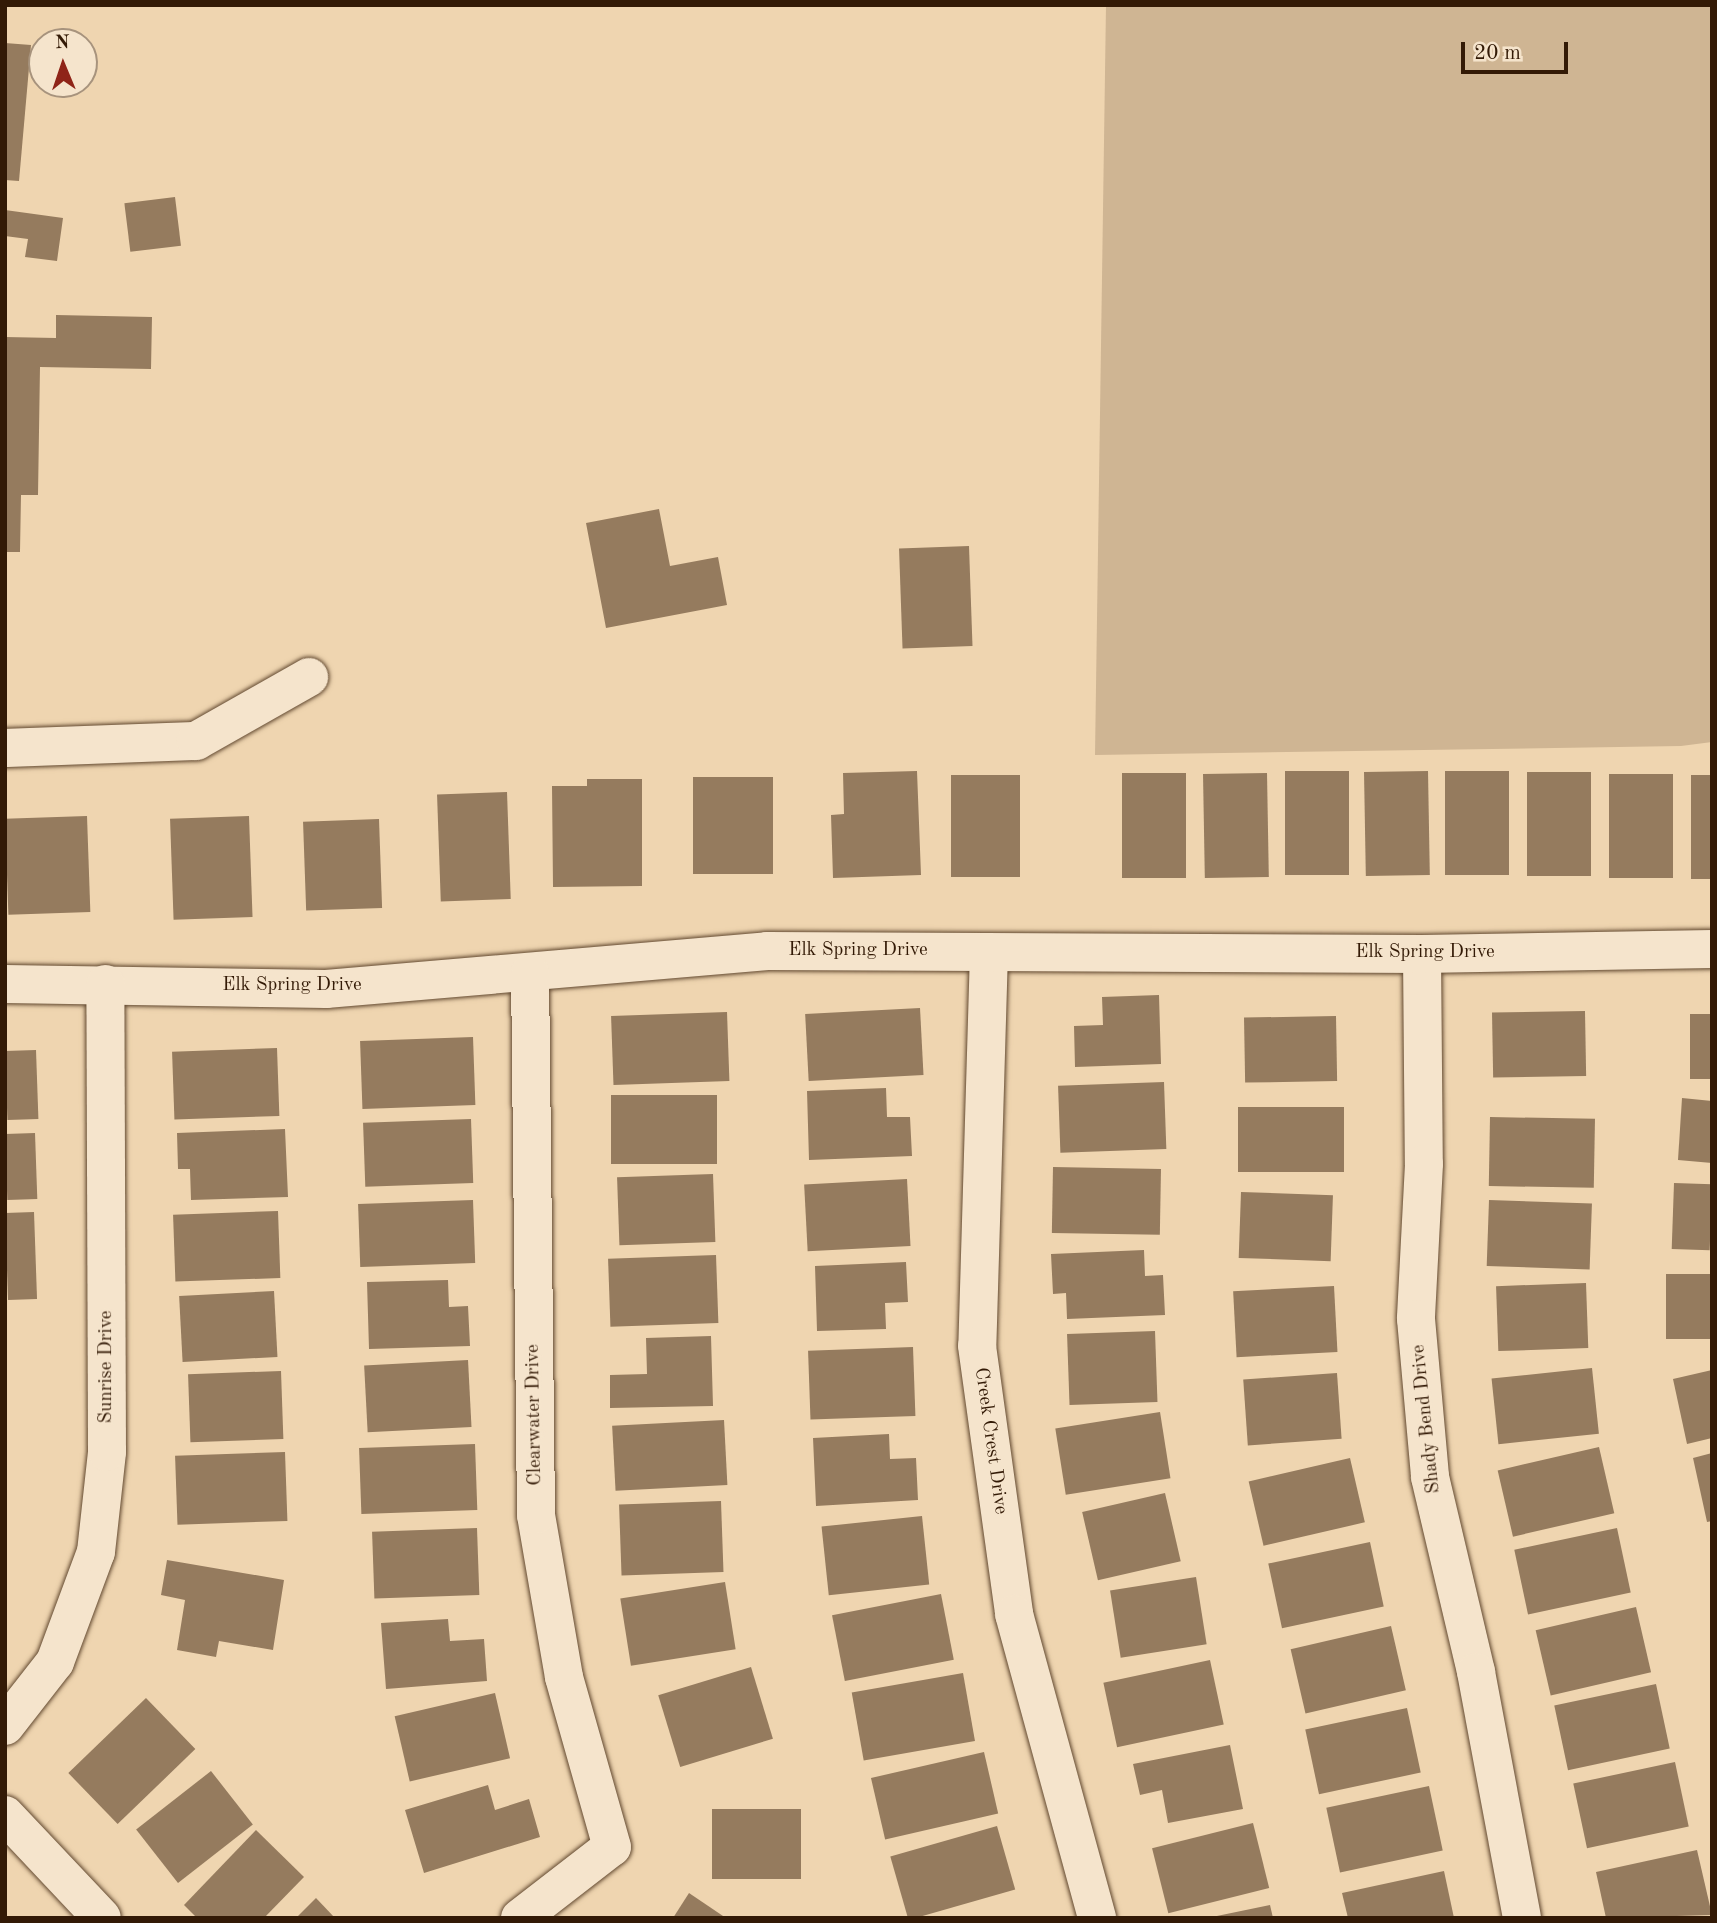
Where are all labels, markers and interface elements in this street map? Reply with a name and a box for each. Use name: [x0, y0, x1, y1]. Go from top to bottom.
north arrow: [28, 28, 98, 98]
scale bar: [1465, 28, 1572, 72]
text: N: [55, 34, 70, 53]
text: 20 m: [1474, 43, 1521, 64]
street label: Elk Spring Drive: [788, 940, 928, 962]
street label: Elk Spring Drive: [1355, 942, 1495, 964]
street label: Elk Spring Drive: [222, 975, 362, 997]
street label: Sunrise Drive: [96, 1310, 118, 1424]
street label: Shady Bend Drive: [1408, 1343, 1446, 1495]
street label: Clearwater Drive: [522, 1344, 548, 1486]
street label: Creek Crest Drive: [968, 1366, 1012, 1516]

